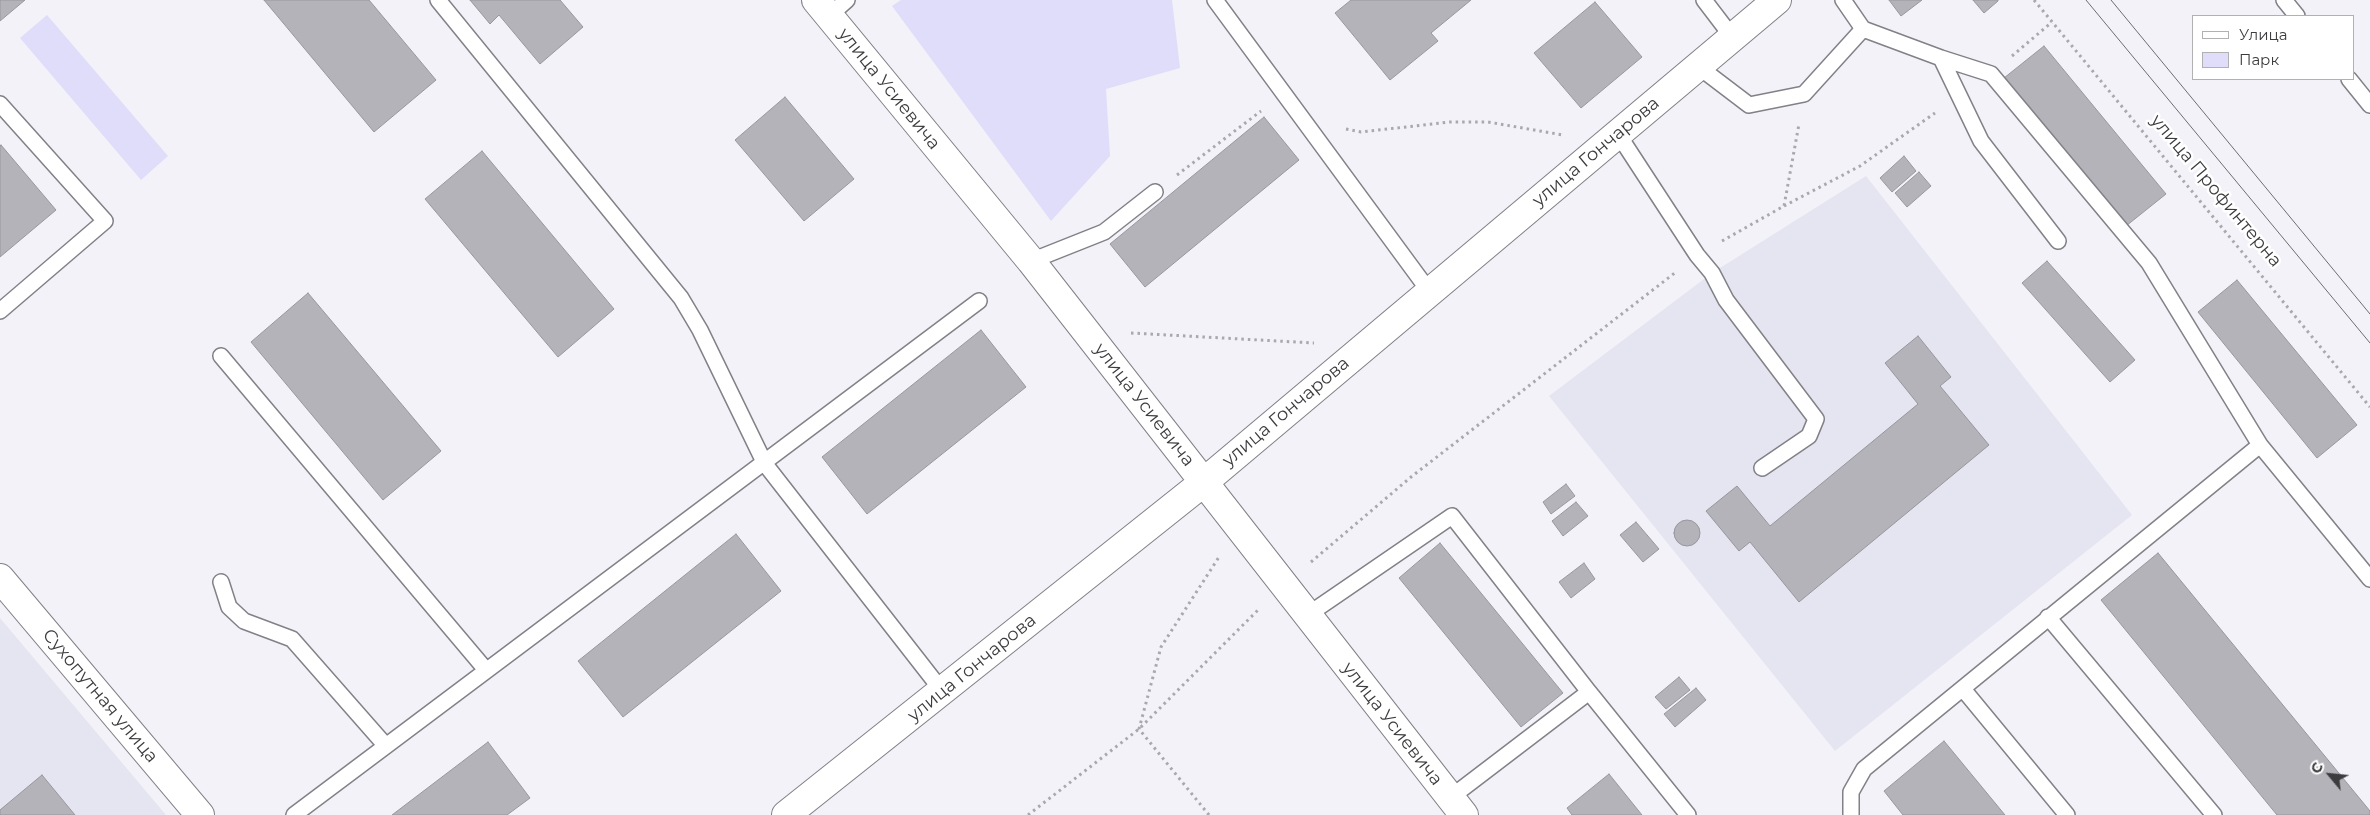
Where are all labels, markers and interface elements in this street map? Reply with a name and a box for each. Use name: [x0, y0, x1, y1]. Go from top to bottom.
legend: [2192, 15, 2355, 80]
street label: улица Усиевича: [833, 24, 945, 154]
text: Улица: [2239, 25, 2287, 44]
text: Парк: [2239, 50, 2279, 69]
street label: улица Гончарова: [1528, 93, 1664, 211]
street label: улица Профинтерна: [2146, 110, 2286, 272]
street label: улица Усиевича: [1089, 339, 1199, 471]
street label: улица Гончарова: [1218, 353, 1354, 471]
street label: улица Гончарова: [903, 610, 1041, 726]
street label: Сухопутная улица: [38, 625, 162, 767]
street label: улица Усиевича: [1337, 658, 1447, 790]
north arrow: [2305, 750, 2355, 800]
text: С: [2306, 759, 2327, 777]

